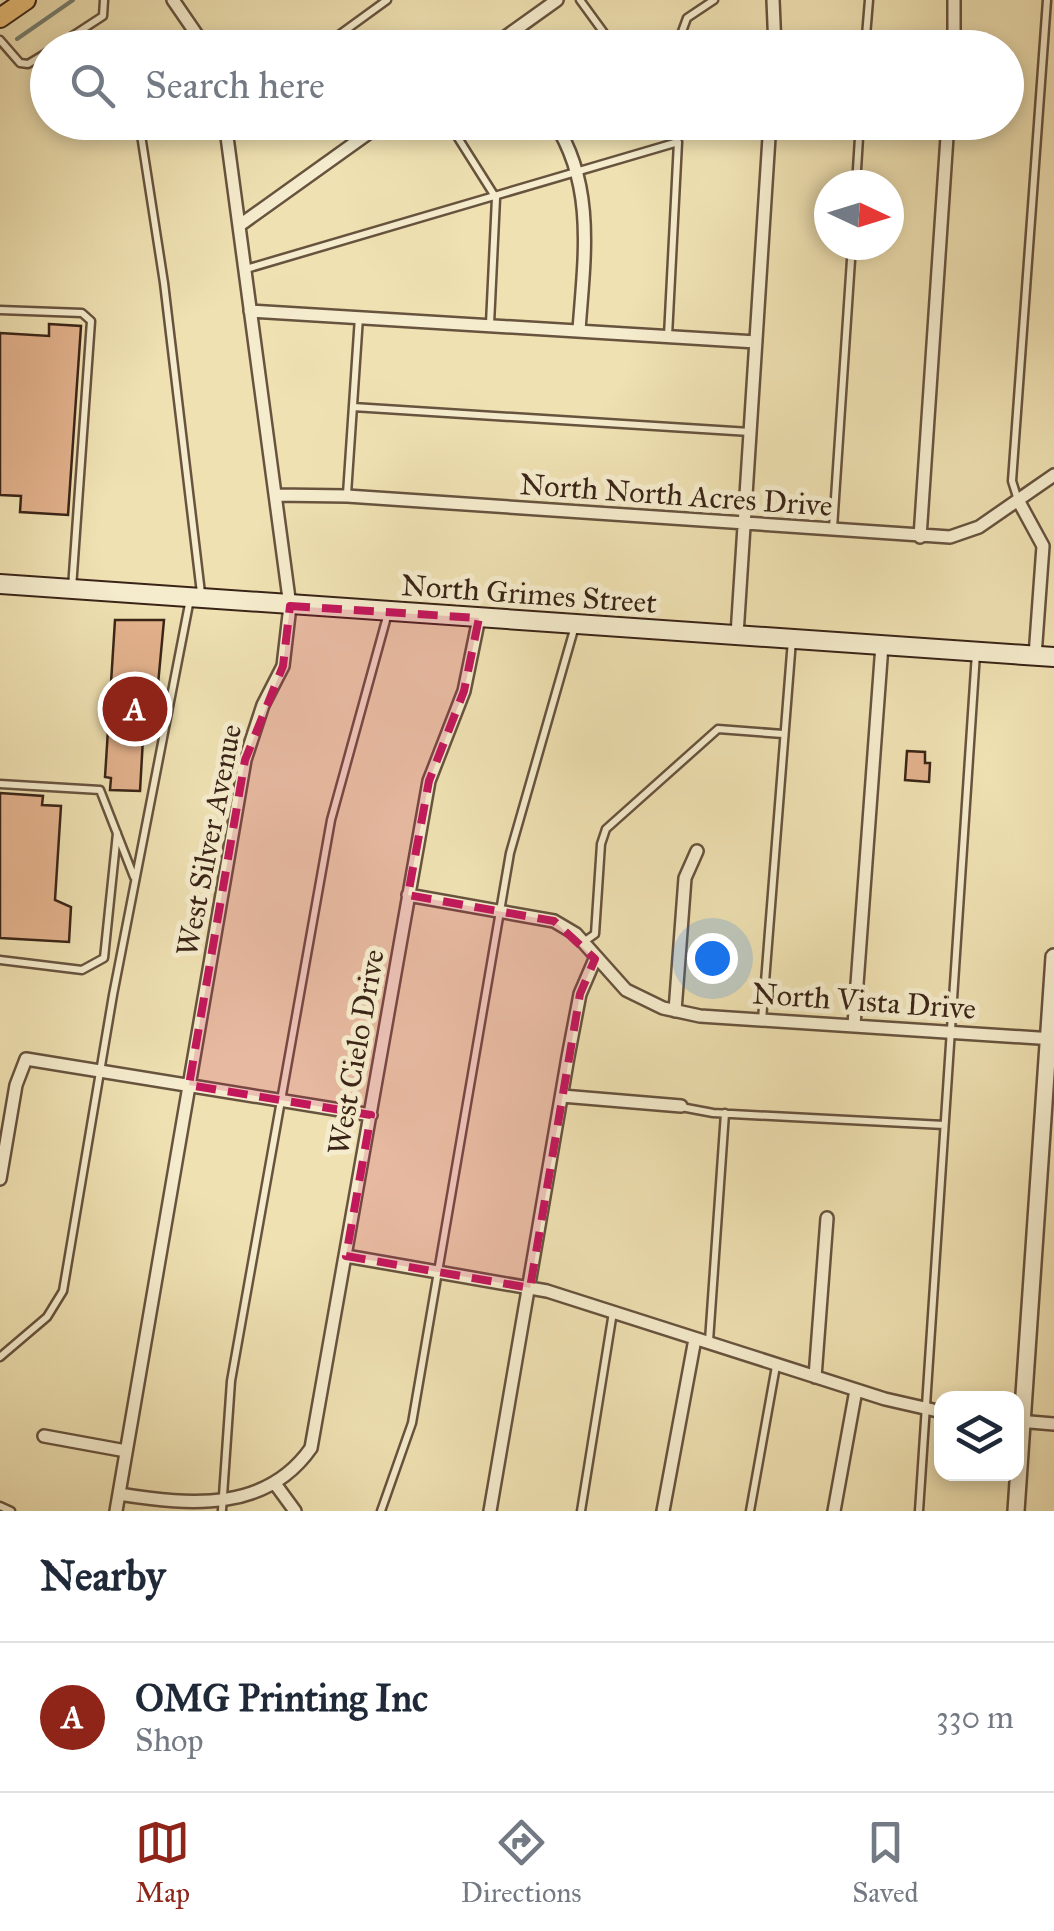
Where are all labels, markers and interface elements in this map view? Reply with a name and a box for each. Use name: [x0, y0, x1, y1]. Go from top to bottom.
search box: [30, 30, 1024, 140]
icon: search: [65, 58, 120, 113]
text: Search here: [145, 62, 325, 108]
north arrow: [814, 170, 904, 260]
street label: North North Acres Drive: [518, 466, 834, 524]
street label: North Grimes Street: [400, 567, 658, 621]
pin: A: [102, 672, 168, 746]
street label: West Silver Avenue: [169, 721, 249, 959]
your location: [687, 933, 738, 984]
street label: West Cielo Drive: [320, 946, 392, 1158]
street label: North Vista Drive: [751, 975, 977, 1027]
map controls: [934, 1391, 1024, 1481]
button: layers: [934, 1391, 1024, 1481]
text: Nearby: [40, 1550, 165, 1602]
text: OMG Printing Inc: [135, 1675, 428, 1721]
text: A: [62, 1698, 83, 1737]
text: 330 m: [936, 1698, 1014, 1737]
text: Shop: [135, 1721, 203, 1760]
tab: Map: [135, 1815, 190, 1910]
tab: Directions: [461, 1815, 582, 1910]
tab: Saved: [852, 1815, 919, 1910]

